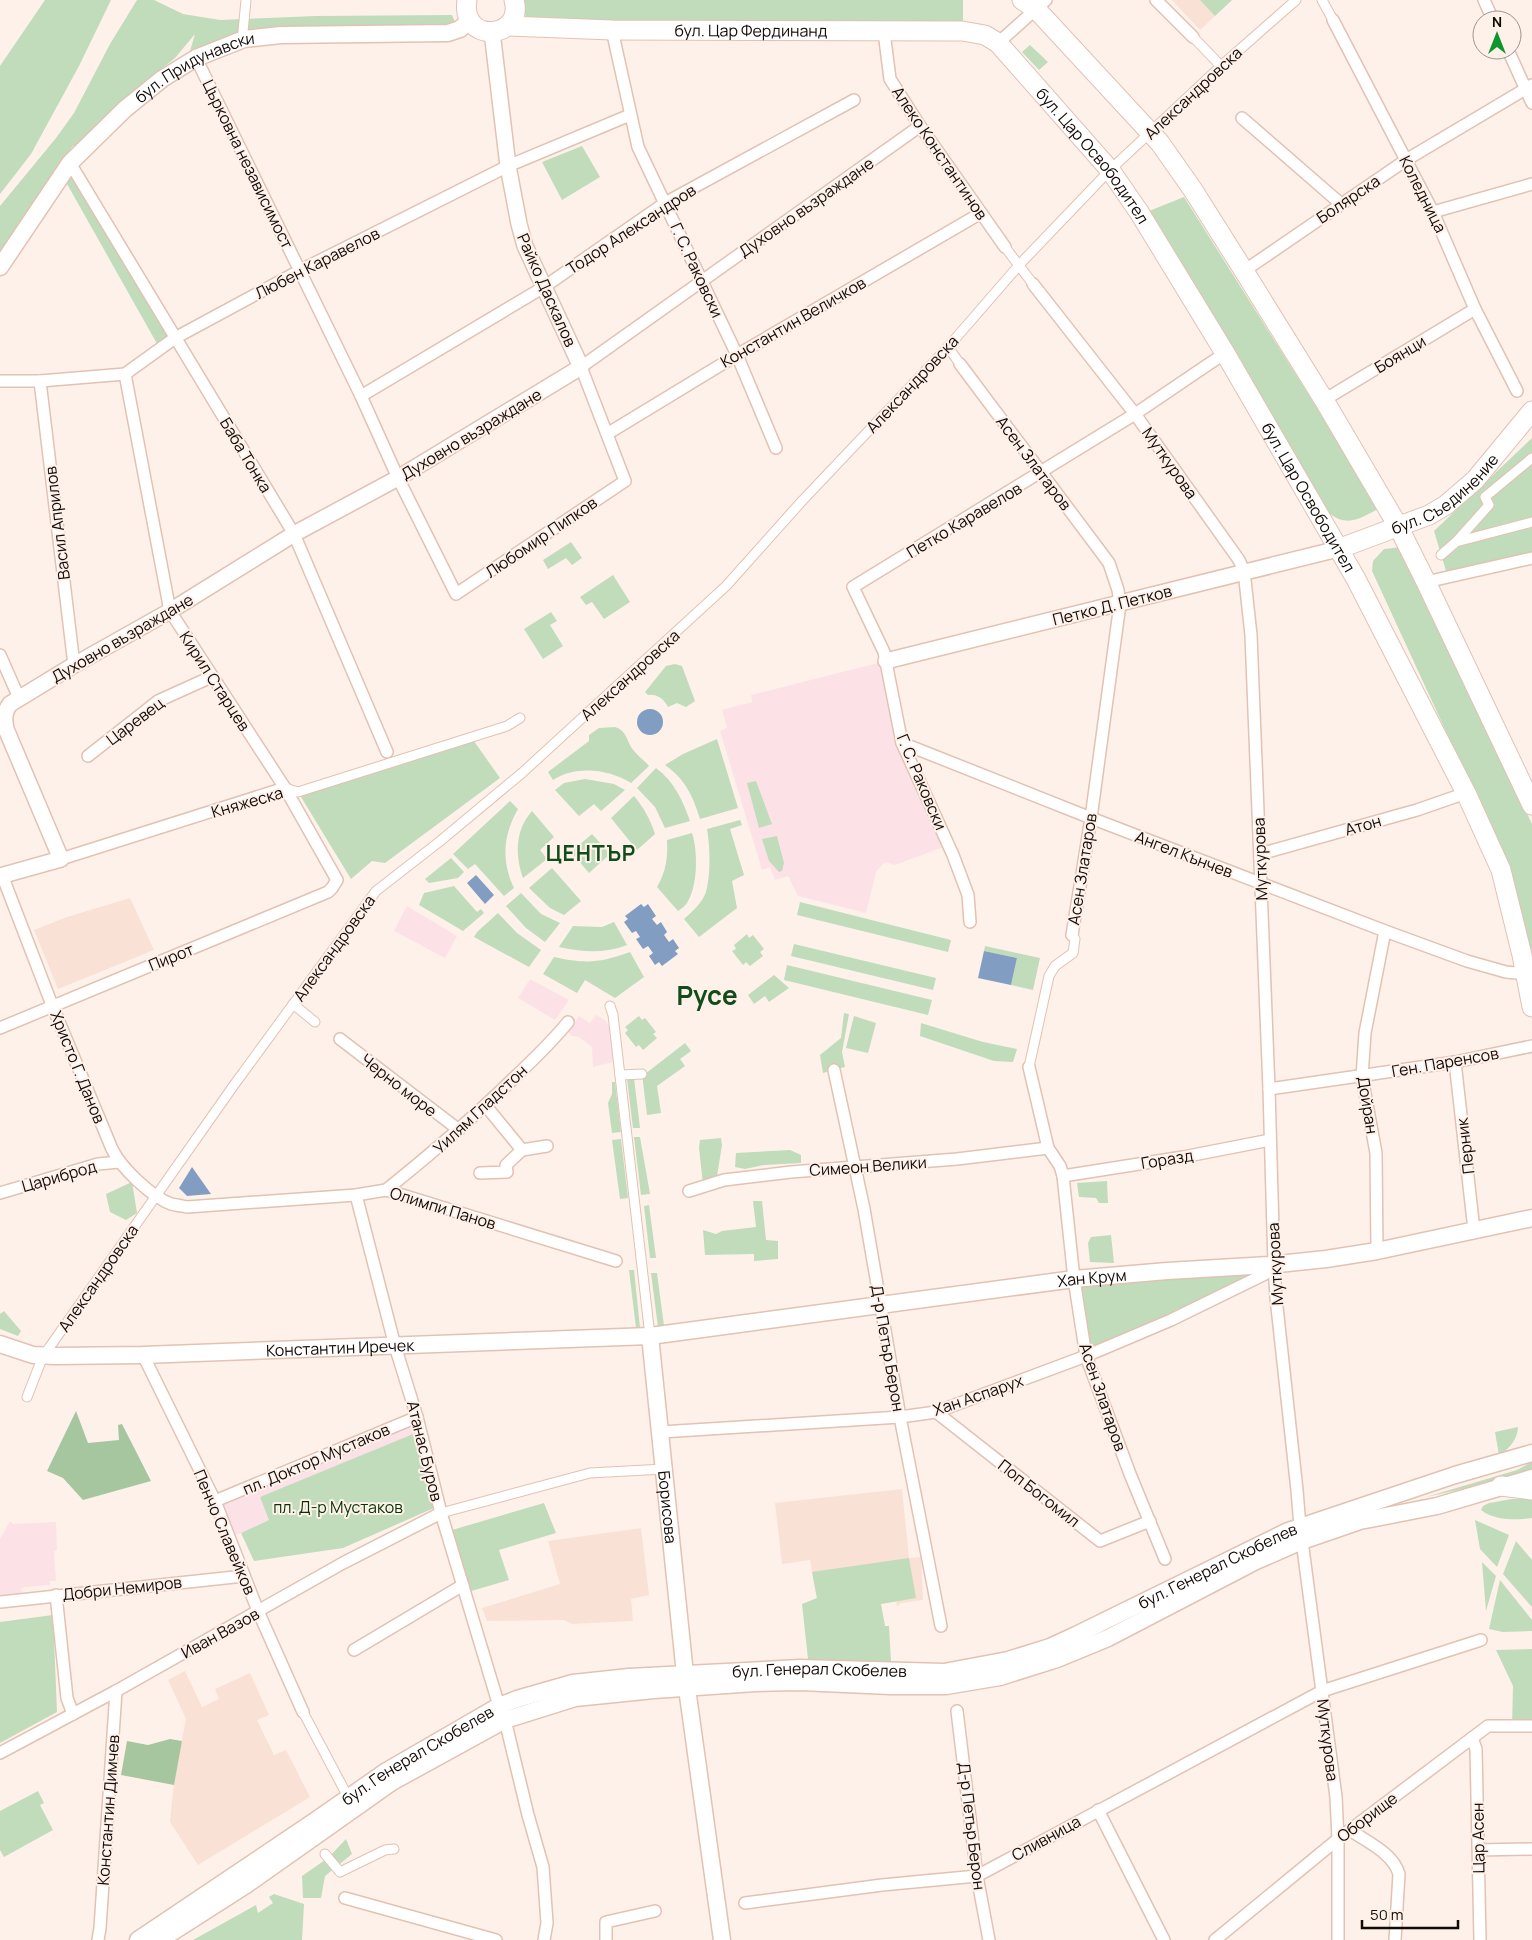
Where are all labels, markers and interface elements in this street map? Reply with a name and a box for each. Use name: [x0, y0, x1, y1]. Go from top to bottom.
north arrow: [1472, 10, 1522, 60]
text: N: [1492, 12, 1502, 31]
street label: бул. Цар Фердинанд: [674, 19, 828, 42]
street label: бул. Придунавски: [130, 27, 256, 108]
street label: Александровска: [1139, 42, 1247, 144]
street label: Църковна независимост: [197, 76, 299, 252]
street label: Алеко Константинов: [887, 82, 993, 224]
street label: бул. Цар Освободител: [1031, 83, 1154, 228]
street label: Духовно възраждане: [734, 152, 878, 262]
street label: Коледница: [1394, 152, 1452, 236]
street label: Болярска: [1312, 170, 1384, 228]
street label: Тодор Александров: [562, 179, 700, 279]
street label: Г. С. Раковски: [665, 219, 729, 321]
street label: Любен Каравелов: [251, 222, 383, 304]
street label: Райко Даскалов: [512, 230, 582, 350]
street label: Константин Величков: [716, 271, 870, 373]
street label: Александровска: [861, 330, 963, 438]
street label: Боянци: [1370, 330, 1430, 378]
street label: Духовно възраждане: [397, 383, 545, 485]
street label: Асен Златаров: [991, 411, 1077, 515]
street label: Баба Тонка: [215, 413, 277, 497]
street label: бул. Цар Освободител: [1257, 419, 1361, 576]
street label: Муткурова: [1137, 423, 1203, 503]
street label: бул. Съединение: [1388, 449, 1503, 539]
street label: Васил Априлов: [39, 465, 75, 581]
street label: Петко Каравелов: [902, 477, 1026, 563]
street label: Любомир Пипков: [481, 491, 602, 583]
street label: Петко Д. Петков: [1050, 579, 1174, 630]
street label: Духовно възраждане: [47, 588, 197, 688]
street label: Александровска: [576, 625, 684, 725]
street label: Кирил Старцев: [174, 627, 256, 736]
street label: Царевец: [102, 692, 168, 750]
street label: Г. С. Раковски: [892, 731, 952, 833]
street label: Княжеска: [209, 781, 285, 823]
street label: Атон: [1342, 809, 1384, 841]
street label: Асен Златаров: [1062, 811, 1102, 926]
street label: Муткурова: [1248, 817, 1272, 901]
street label: Ангел Кънчев: [1132, 825, 1236, 883]
district label: ЦЕНТЪР: [546, 839, 636, 867]
street label: Александровска: [288, 890, 380, 1006]
street label: Пирот: [145, 938, 197, 976]
district label: Русе: [676, 977, 738, 1013]
street label: Христо Г. Данов: [45, 1007, 111, 1127]
street label: Ген. Паренсов: [1390, 1042, 1501, 1082]
street label: Черно море: [357, 1048, 441, 1122]
street label: Уилям Гладстон: [428, 1060, 532, 1158]
street label: Дойран: [1353, 1075, 1383, 1135]
street label: Перник: [1451, 1116, 1479, 1175]
street label: Горазд: [1139, 1144, 1195, 1174]
street label: Симеон Велики: [809, 1151, 927, 1181]
street label: Цариброд: [19, 1155, 99, 1197]
street label: Олимпи Панов: [387, 1181, 499, 1235]
street label: Александровска: [53, 1220, 143, 1336]
street label: Муткурова: [1262, 1222, 1288, 1306]
street label: Хан Крум: [1056, 1264, 1127, 1292]
street label: Д-р Петър Берон: [866, 1283, 910, 1413]
street label: Константин Иречек: [266, 1334, 416, 1361]
street label: Асен Златаров: [1074, 1340, 1132, 1454]
street label: Хан Аспарух: [930, 1369, 1027, 1421]
street label: Атанас Буров: [402, 1398, 448, 1504]
street label: пл. Доктор Мустаков: [239, 1418, 393, 1500]
street label: Поп Богомил: [994, 1454, 1084, 1532]
street label: Пенчо Славейков: [189, 1466, 261, 1598]
street label: Борисова: [653, 1469, 682, 1545]
park label: пл. Д-р Мустаков: [273, 1496, 403, 1518]
street label: бул. Генерал Скобелев: [1134, 1518, 1300, 1614]
street label: Добри Немиров: [61, 1571, 183, 1605]
street label: Иван Вазов: [177, 1602, 263, 1663]
street label: бул. Генерал Скобелев: [732, 1657, 907, 1683]
street label: Муткурова: [1312, 1698, 1344, 1782]
street label: бул. Генерал Скобелев: [337, 1700, 498, 1810]
street label: Константин Димчев: [92, 1733, 124, 1886]
street label: Д-р Петър Берон: [953, 1761, 991, 1891]
street label: Оборище: [1332, 1787, 1402, 1847]
street label: Цар Асен: [1466, 1802, 1490, 1874]
street label: Сливница: [1008, 1810, 1084, 1866]
scale bar: [1362, 1898, 1458, 1930]
text: 50 m: [1370, 1904, 1404, 1925]

